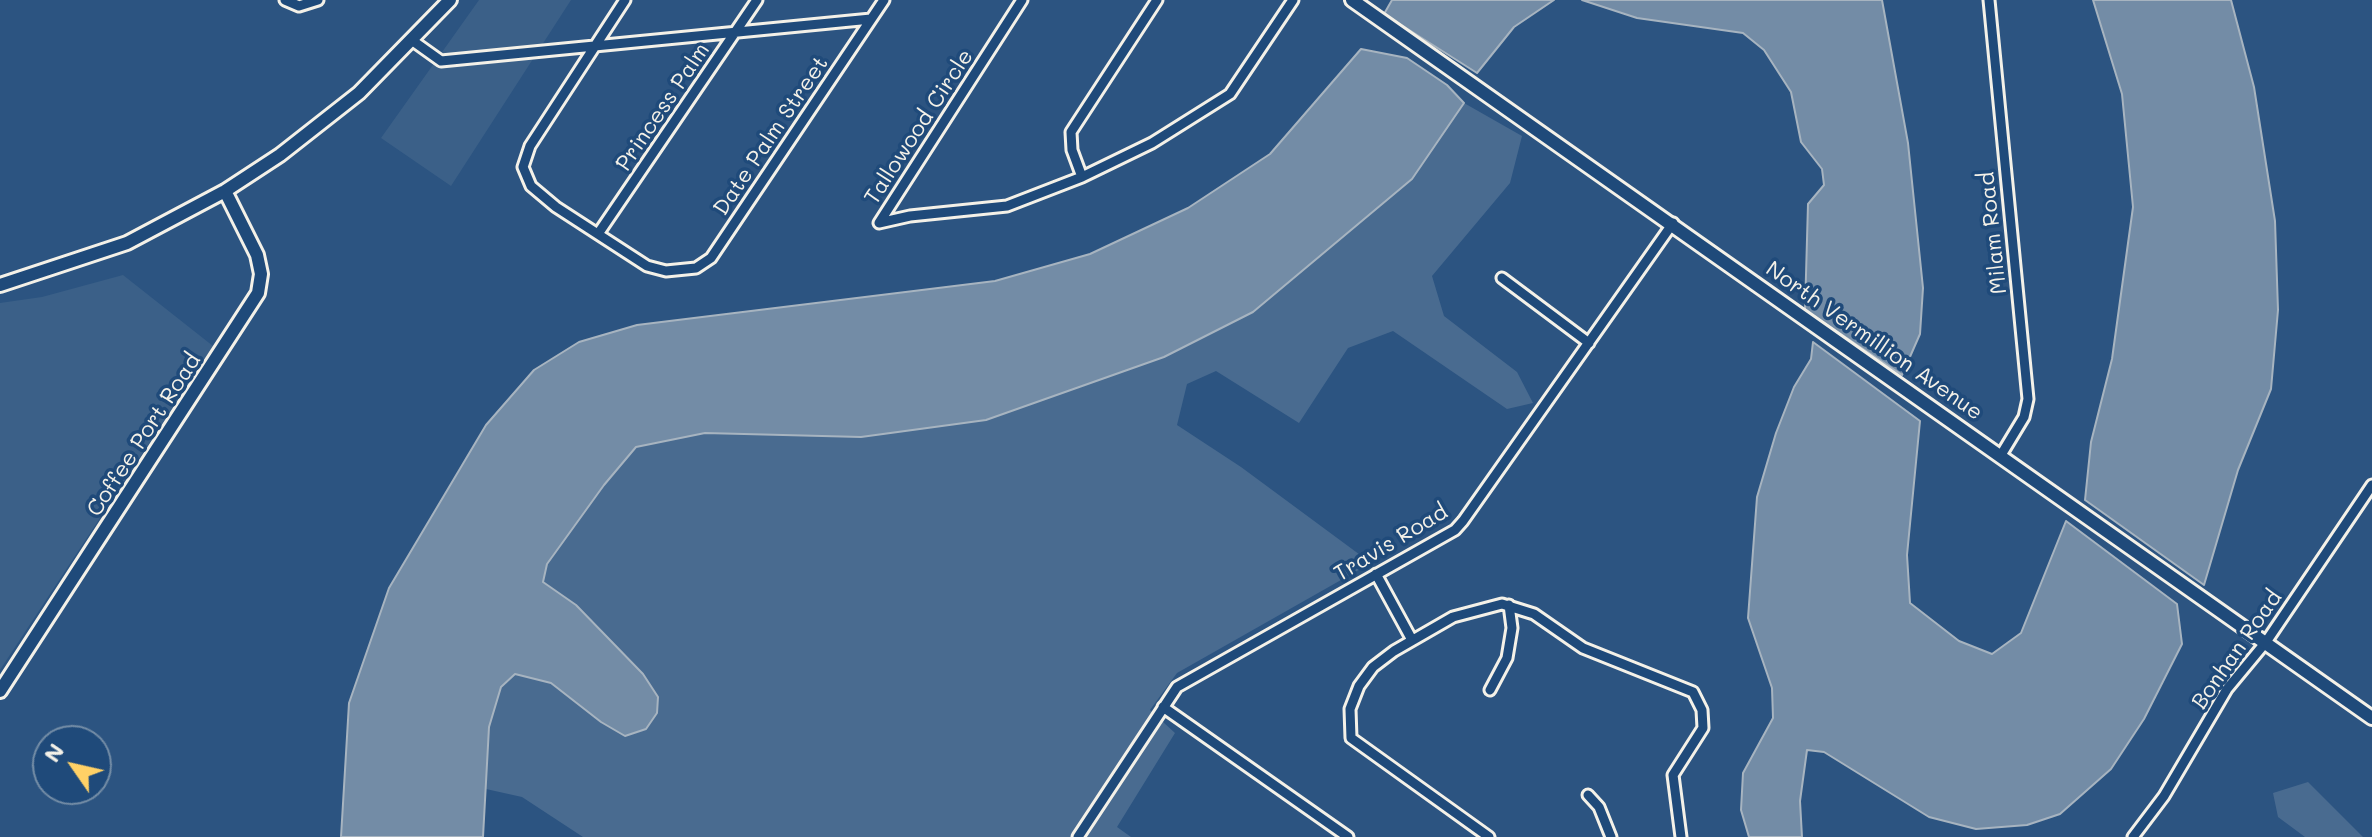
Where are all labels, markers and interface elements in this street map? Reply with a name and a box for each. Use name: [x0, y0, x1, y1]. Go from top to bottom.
street label: Princess Palm: [611, 38, 715, 176]
street label: Tallowood Circle: [859, 44, 979, 210]
street label: Date Palm Street: [708, 51, 834, 221]
street label: Milam Road: [1973, 171, 2013, 295]
street label: North Vermillion Avenue: [1760, 256, 1988, 426]
street label: Coffee Port Road: [81, 348, 207, 522]
street label: Travis Road: [1329, 499, 1453, 587]
street label: Bonhan Road: [2186, 585, 2288, 715]
north arrow: [32, 725, 112, 805]
text: N: [37, 737, 70, 767]

